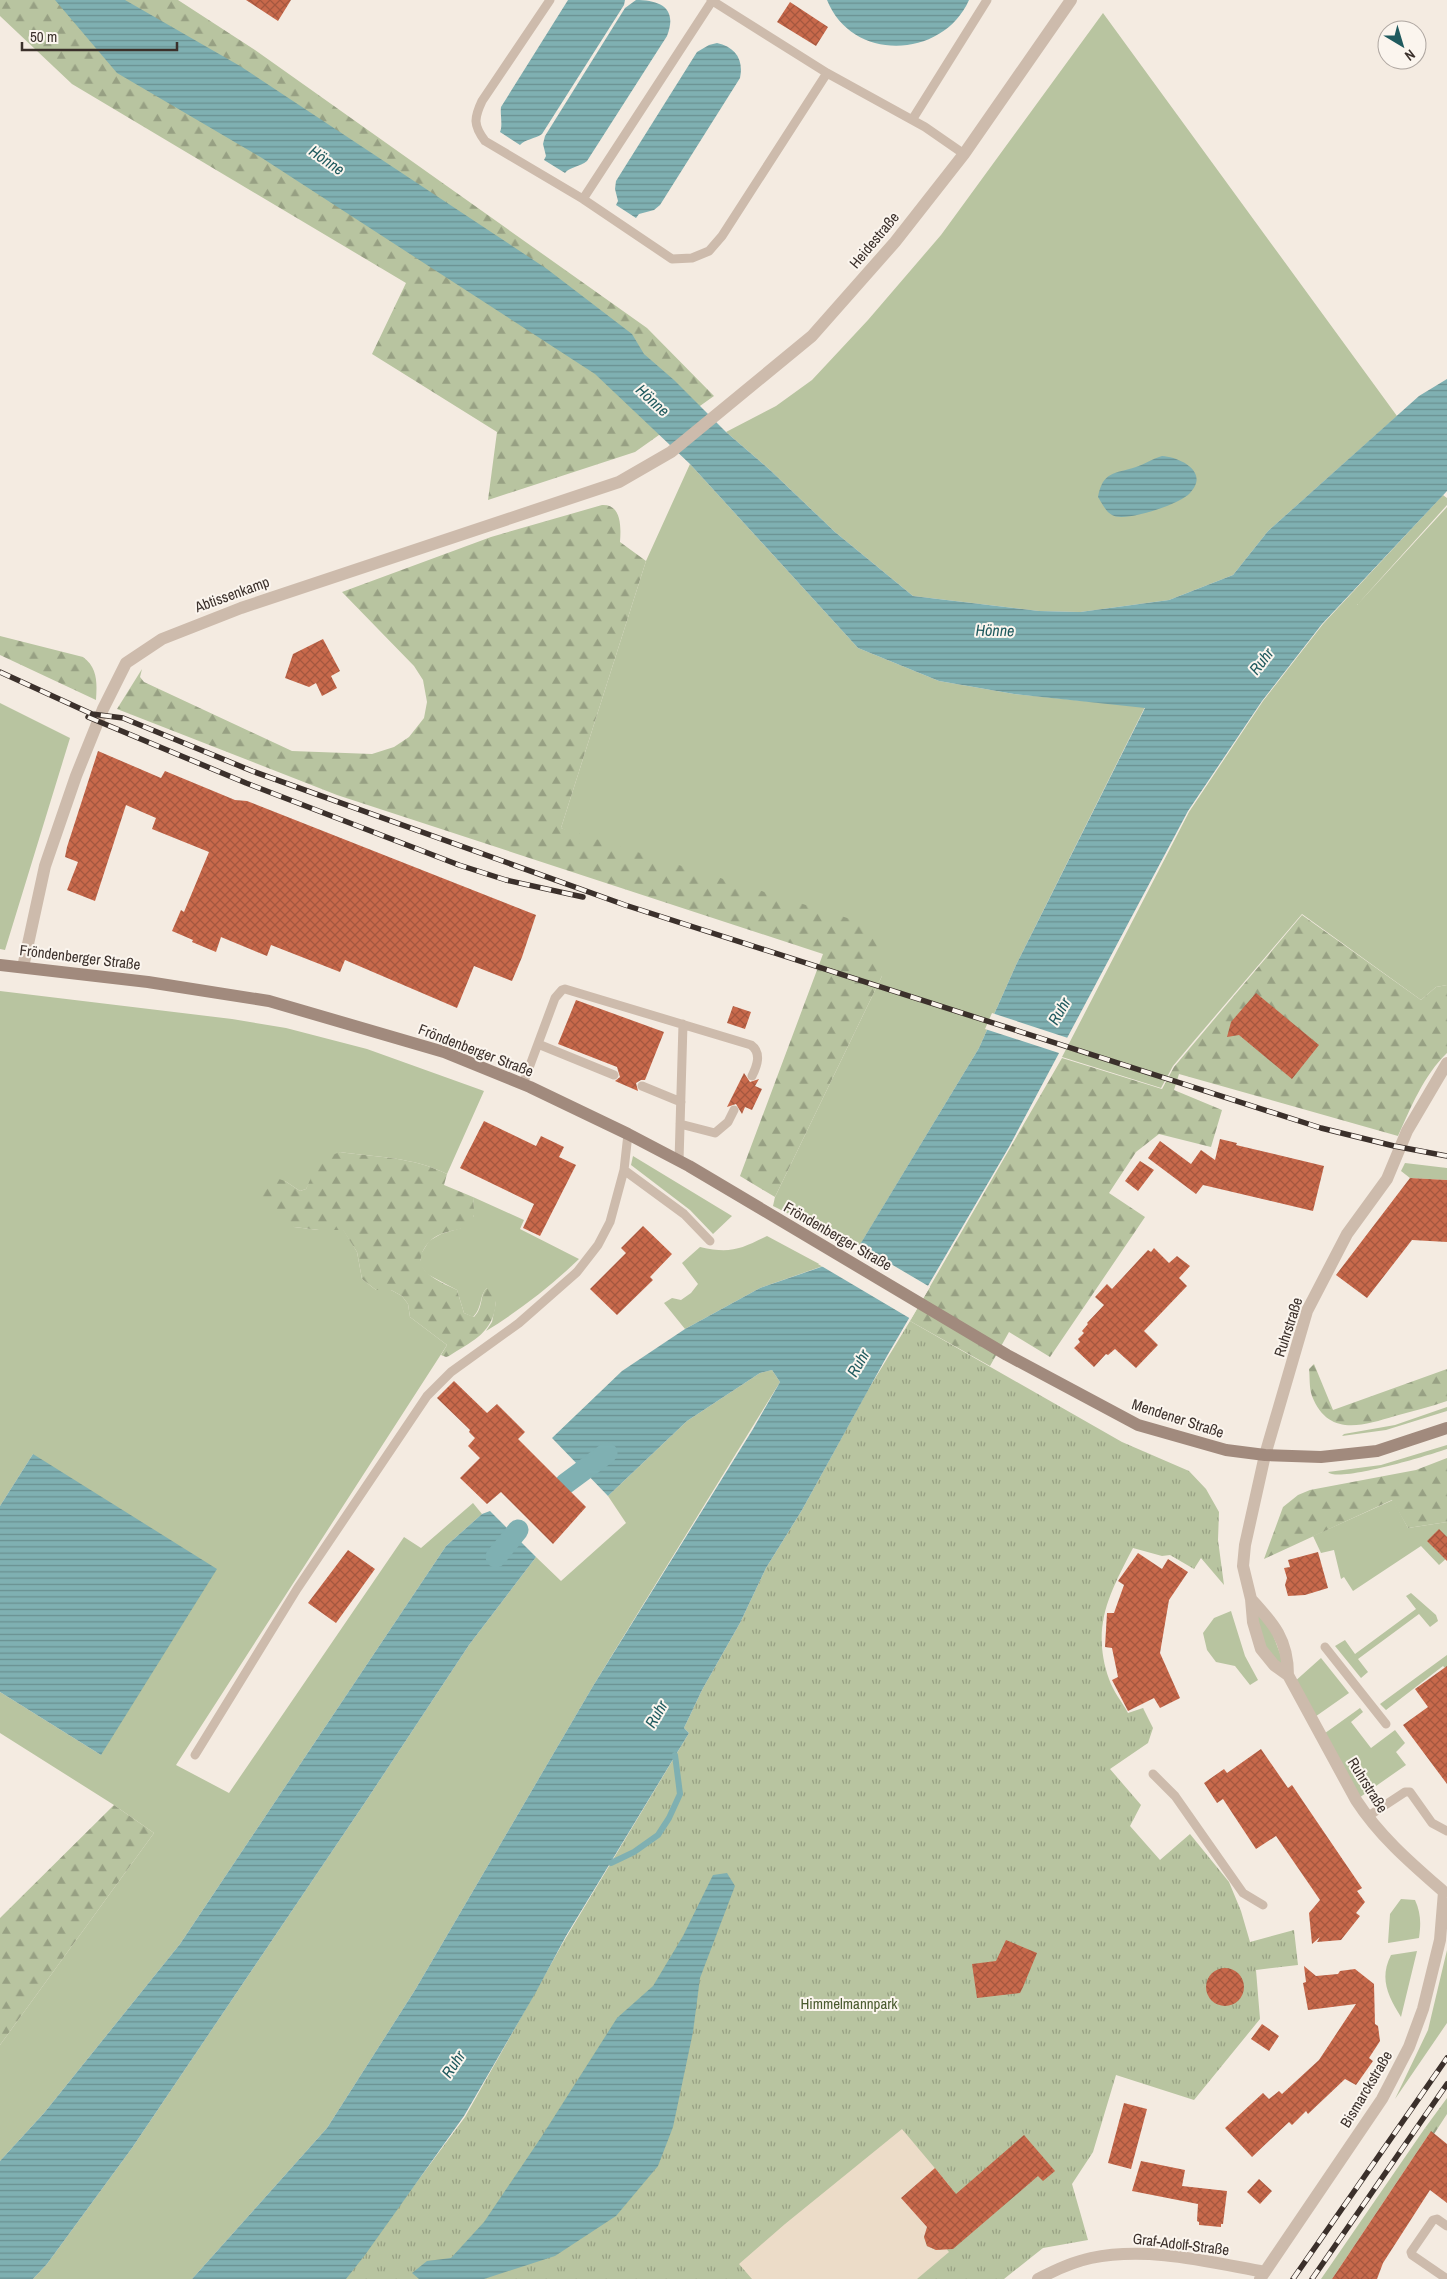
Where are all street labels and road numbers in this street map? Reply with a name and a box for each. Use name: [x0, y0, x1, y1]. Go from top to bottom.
street label: Heidestraße: [844, 207, 904, 273]
street label: Abtissenkamp: [191, 571, 272, 618]
street label: Fröndenberger Straße: [18, 939, 142, 975]
street label: Fröndenberger Straße: [415, 1018, 537, 1082]
street label: Fröndenberger Straße: [780, 1196, 896, 1276]
street label: Ruhrstraße: [1269, 1294, 1308, 1359]
street label: Mendener Straße: [1129, 1393, 1227, 1443]
street label: Ruhrstraße: [1343, 1753, 1393, 1817]
street label: Bismarckstraße: [1335, 2047, 1397, 2131]
street label: Graf-Adolf-Straße: [1132, 2228, 1231, 2260]

